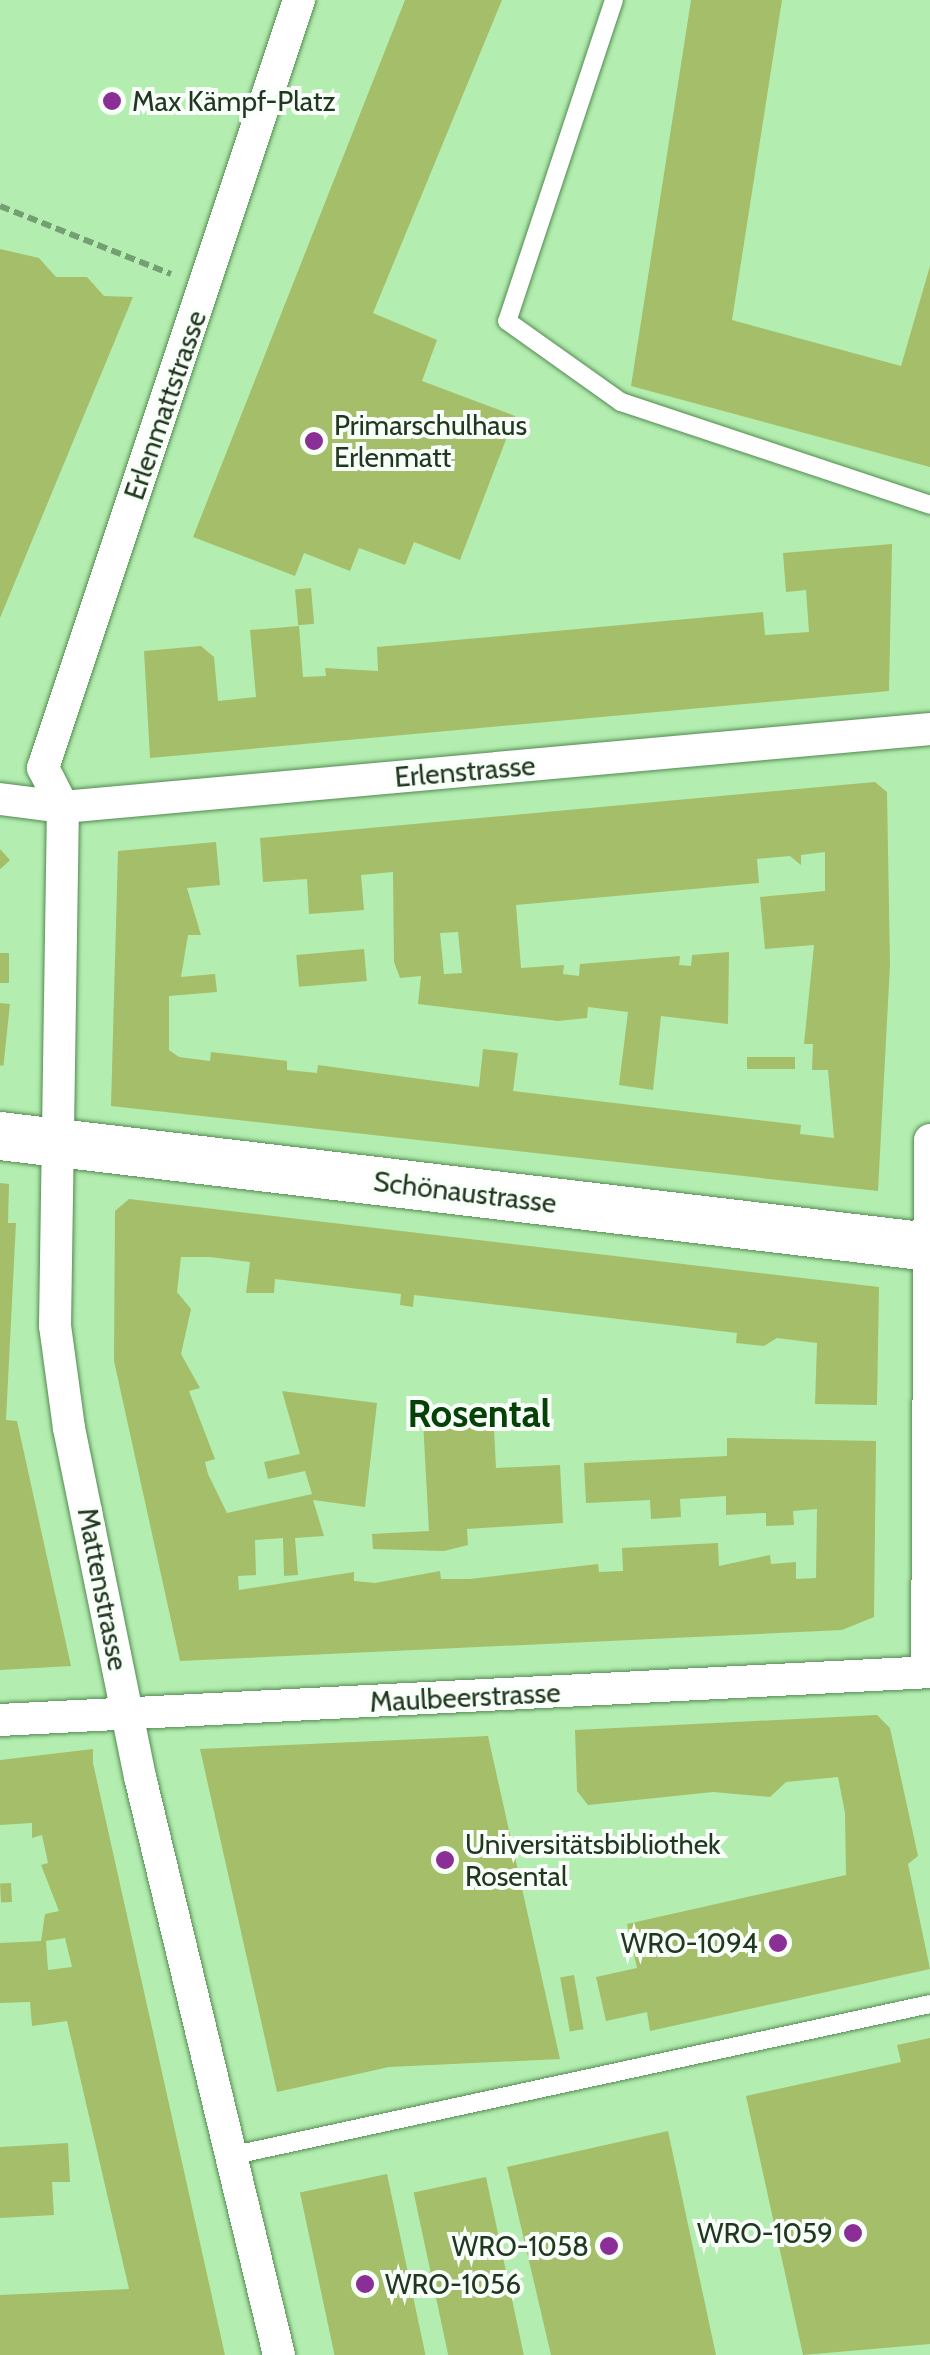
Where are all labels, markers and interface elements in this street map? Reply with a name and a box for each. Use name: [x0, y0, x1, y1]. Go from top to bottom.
place label: Max Kämpf-Platz: [132, 84, 336, 118]
marker: Max Kämpf-Platz: [101, 90, 123, 112]
street label: Erlenmattstrasse: [117, 306, 213, 504]
place label: Primarschulhaus Erlenmatt: [334, 408, 527, 474]
marker: Primarschulhaus Erlenmatt: [303, 430, 325, 452]
street label: Erlenstrasse: [393, 748, 537, 794]
street label: Schönaustrasse: [372, 1164, 558, 1220]
district label: Rosental: [407, 1391, 551, 1437]
street label: Mattenstrasse: [71, 1505, 135, 1673]
street label: Maulbeerstrasse: [369, 1675, 561, 1719]
place label: Universitätsbibliothek Rosental: [465, 1827, 721, 1893]
marker: Universitätsbibliothek Rosental: [434, 1849, 456, 1871]
place label: WRO-1094: [621, 1926, 758, 1960]
marker: WRO-1094: [767, 1932, 789, 1954]
place label: WRO-1059: [697, 2216, 833, 2250]
marker: WRO-1059: [842, 2222, 864, 2244]
place label: WRO-1058: [452, 2229, 589, 2263]
marker: WRO-1058: [598, 2235, 620, 2257]
place label: WRO-1056: [385, 2267, 521, 2301]
marker: WRO-1056: [354, 2273, 376, 2295]

